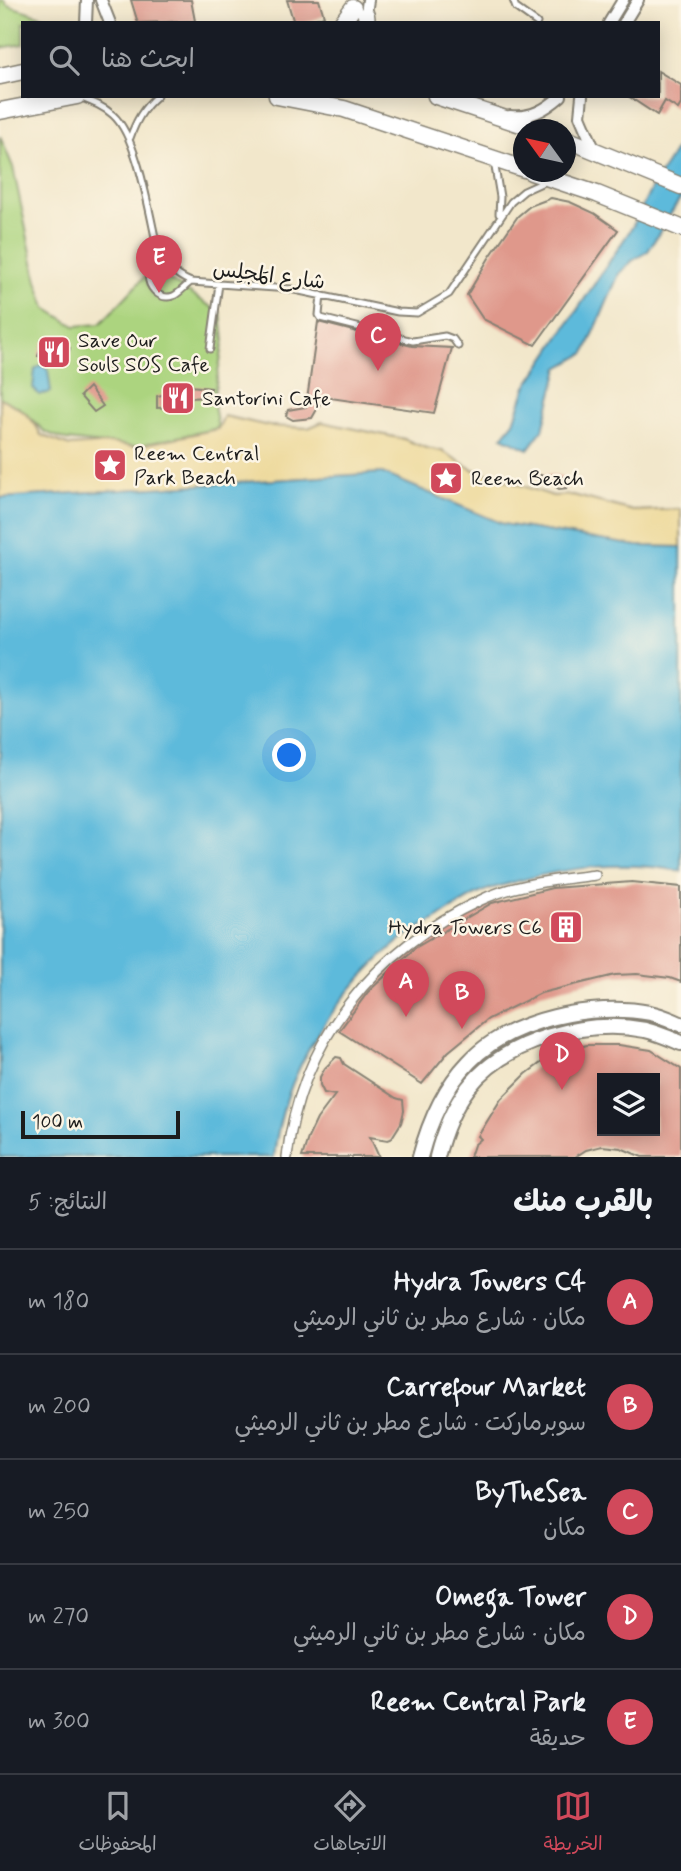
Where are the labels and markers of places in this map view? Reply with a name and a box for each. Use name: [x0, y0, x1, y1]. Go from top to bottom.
pin: E: [136, 235, 182, 293]
pin: C: [355, 313, 401, 371]
place label: Save Our Souls SOS Cafe: [78, 327, 210, 379]
restaurant icon: Save Our Souls SOS Cafe: [35, 333, 73, 371]
restaurant icon: Santorini Cafe: [159, 379, 197, 417]
place label: Santorini Cafe: [202, 385, 331, 413]
place label: Reem Central Park Beach: [134, 440, 259, 492]
place icon: Reem Central Park Beach: [91, 446, 129, 484]
place icon: Reem Beach: [427, 459, 465, 497]
place label: Reem Beach: [471, 465, 584, 493]
building icon: Hydra Towers C6: [547, 908, 585, 946]
place label: Hydra Towers C6: [388, 914, 542, 942]
pin: A: [383, 959, 429, 1017]
pin: B: [439, 971, 485, 1029]
pin: D: [539, 1032, 585, 1090]

